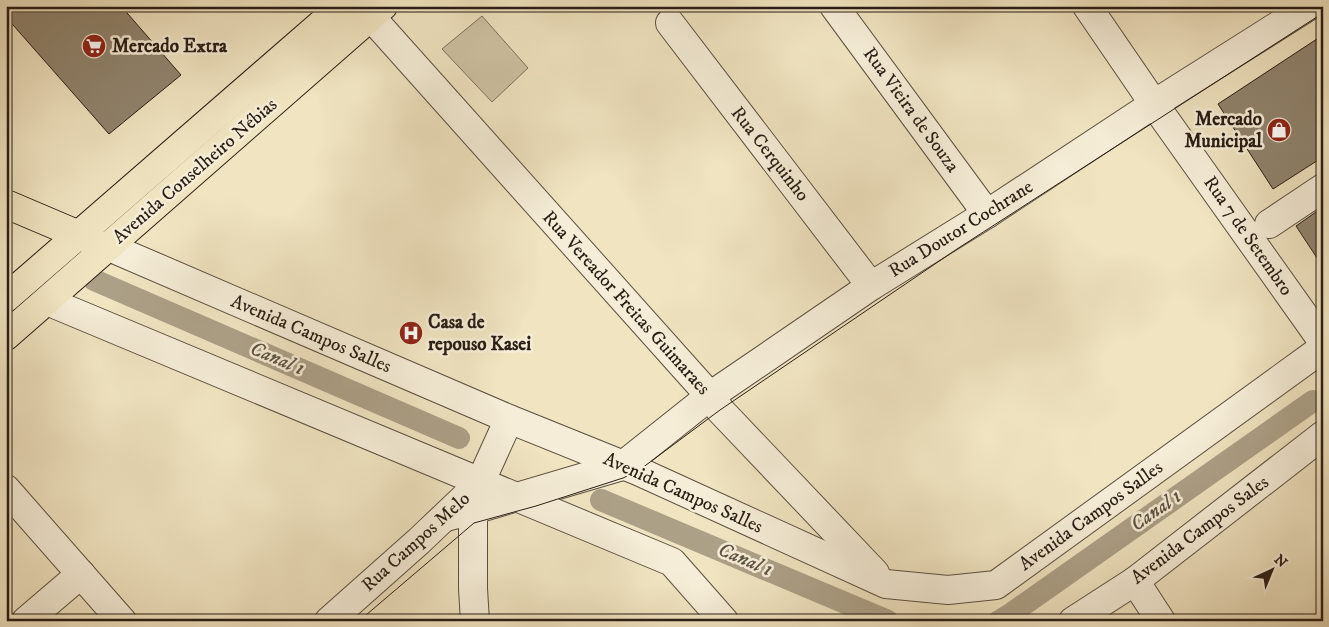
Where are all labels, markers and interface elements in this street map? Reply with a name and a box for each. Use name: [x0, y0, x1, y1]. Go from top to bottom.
supermarket icon: Mercado Extra: [81, 33, 107, 59]
place label: Mercado Extra: [112, 35, 228, 58]
street label: Rua Vieira de Souza: [858, 43, 964, 177]
street label: Avenida Conselheiro Nébias: [108, 93, 282, 249]
street label: Rua Cerquinho: [725, 102, 814, 207]
place label: Mercado Municipal: [1185, 108, 1262, 153]
shop icon: Mercado Municipal: [1266, 117, 1292, 143]
street label: Rua 7 de Setembro: [1198, 172, 1298, 300]
street label: Rua Doutor Cochrane: [885, 175, 1038, 283]
street label: Rua Vereador Freitas Guimaraes: [537, 206, 715, 400]
street label: Avenida Campos Salles: [227, 290, 395, 378]
place label: Casa de repouso Kasei: [428, 311, 531, 356]
hospital icon: Casa de repouso Kasei: [398, 320, 424, 346]
water label: Canal 1: [246, 336, 308, 382]
street label: Avenida Campos Salles: [600, 447, 766, 539]
street label: Avenida Campos Salles: [1015, 456, 1167, 576]
street label: Avenida Campos Sales: [1127, 471, 1273, 589]
water label: Canal 1: [1126, 484, 1186, 538]
street label: Rua Campos Melo: [357, 487, 475, 597]
water label: Canal 1: [714, 537, 776, 583]
north arrow: [1246, 544, 1296, 594]
text: N: [1270, 551, 1291, 572]

